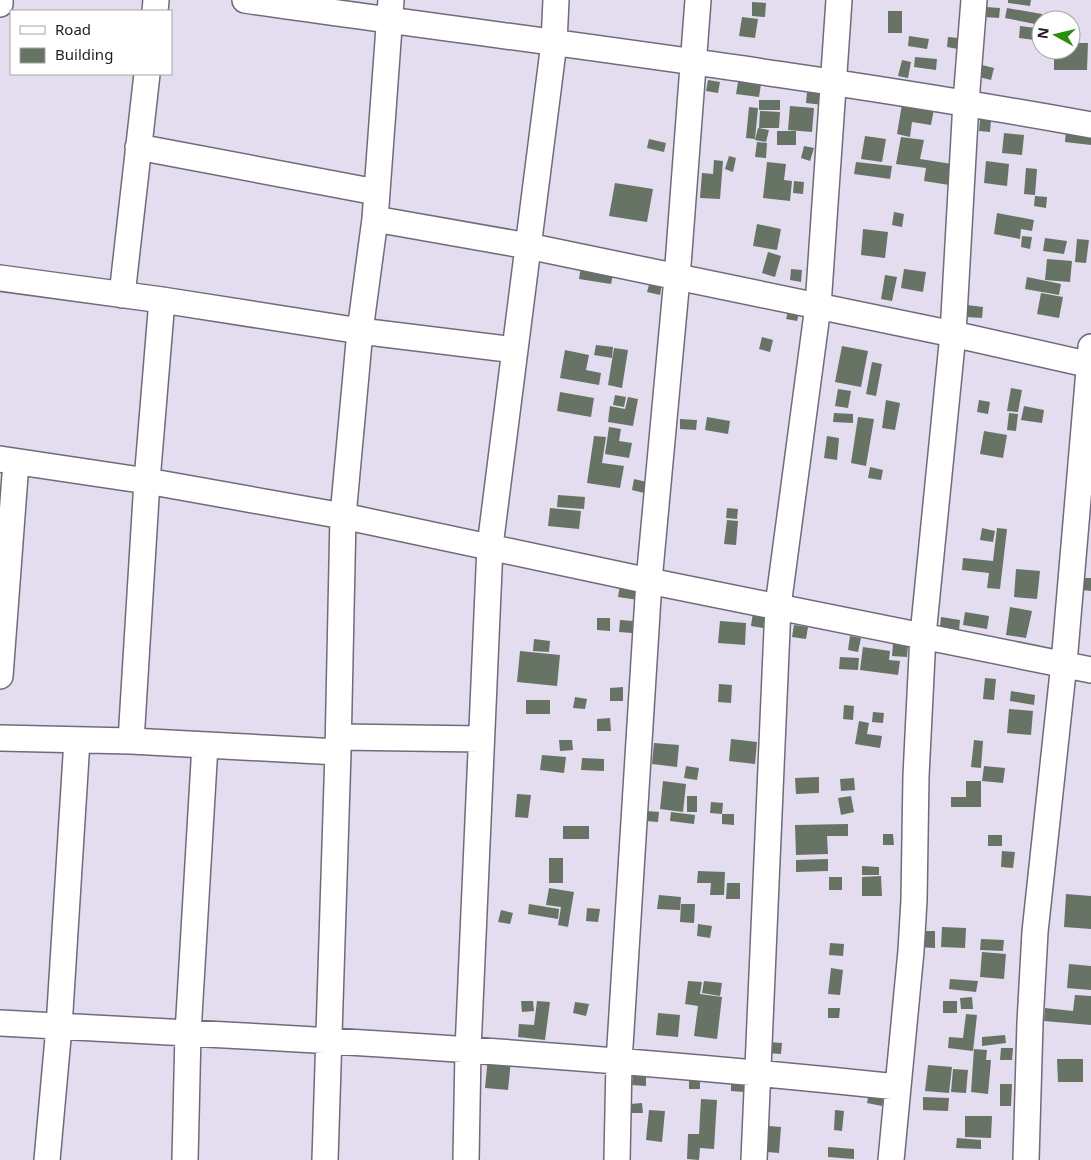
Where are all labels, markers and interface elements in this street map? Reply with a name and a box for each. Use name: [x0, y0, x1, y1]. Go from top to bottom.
legend: [10, 10, 172, 75]
north arrow: [1031, 10, 1081, 60]
text: Road: [55, 19, 91, 39]
text: N: [1032, 26, 1053, 40]
text: Building: [55, 44, 113, 64]

